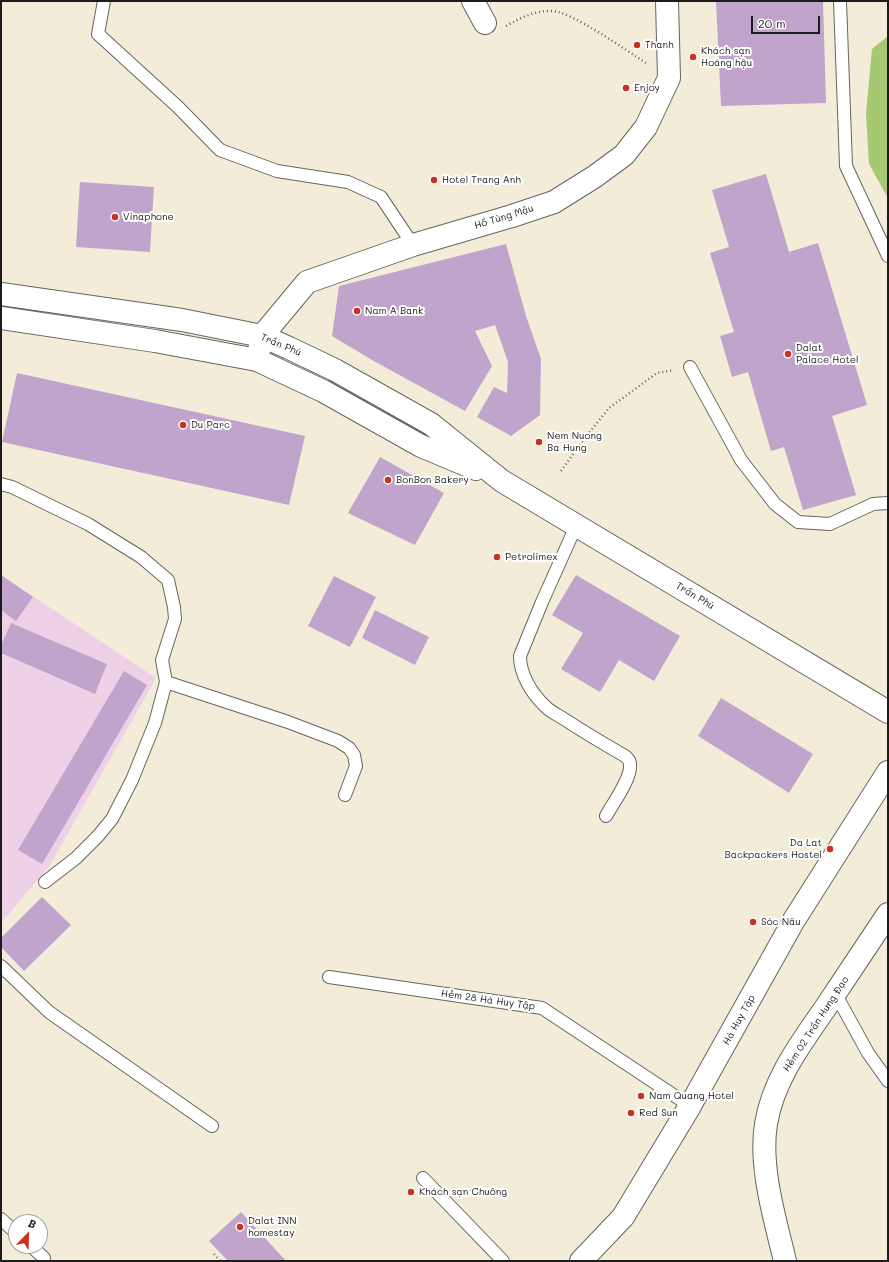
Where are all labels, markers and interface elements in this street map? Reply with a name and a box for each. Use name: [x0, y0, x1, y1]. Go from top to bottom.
scale bar: [753, 8, 822, 34]
text: 20 m: [758, 15, 786, 31]
place label: Thanh: [645, 39, 674, 51]
marker: Thanh: [632, 40, 642, 50]
place label: Khách sạn Hoàng hậu: [701, 45, 752, 68]
marker: Khách sạn Hoàng hậu: [688, 52, 698, 62]
place label: Enjoy: [634, 82, 660, 94]
marker: Enjoy: [621, 83, 631, 93]
place label: Hotel Trang Anh: [442, 174, 521, 186]
marker: Hotel Trang Anh: [429, 175, 439, 185]
street label: Hồ Tùng Mậu: [473, 202, 535, 232]
place label: Vinaphone: [123, 211, 174, 223]
marker: Vinaphone: [110, 212, 120, 222]
place label: Nam A Bank: [365, 305, 423, 317]
marker: Nam A Bank: [352, 306, 362, 316]
street label: Trần Phú: [259, 331, 303, 359]
place label: Dalat Palace Hotel: [796, 342, 859, 366]
marker: Dalat Palace Hotel: [783, 349, 793, 359]
place label: Du Parc: [191, 419, 230, 431]
marker: Du Parc: [178, 420, 188, 430]
place label: Nem Nuong Ba Hung: [547, 430, 602, 454]
marker: Nem Nuong Ba Hung: [534, 437, 544, 447]
place label: BonBon Bakery: [396, 474, 469, 486]
marker: BonBon Bakery: [383, 475, 393, 485]
place label: Petrolimex: [505, 551, 557, 563]
marker: Petrolimex: [492, 552, 502, 562]
street label: Trần Phú: [674, 580, 716, 612]
place label: Da Lat Backpackers Hostel: [724, 837, 822, 860]
marker: Da Lat Backpackers Hostel: [825, 844, 835, 854]
place label: Sóc Nâu: [761, 916, 801, 928]
marker: Sóc Nâu: [748, 917, 758, 927]
street label: Hẻm 02 Trần Hưng Đạo: [781, 974, 851, 1074]
street label: Hẻm 28 Hà Huy Tập: [440, 987, 536, 1013]
street label: Hà Huy Tập: [720, 993, 758, 1047]
place label: Nam Quang Hotel: [649, 1090, 734, 1102]
marker: Nam Quang Hotel: [636, 1091, 646, 1101]
place label: Red Sun: [639, 1107, 678, 1119]
marker: Red Sun: [626, 1108, 636, 1118]
place label: Khách sạn Chuông: [419, 1186, 507, 1198]
marker: Khách sạn Chuông: [406, 1187, 416, 1197]
north arrow: [8, 1214, 48, 1254]
text: B: [26, 1215, 39, 1232]
place label: Dalat INN homestay: [248, 1215, 297, 1238]
marker: Dalat INN homestay: [235, 1222, 245, 1232]

